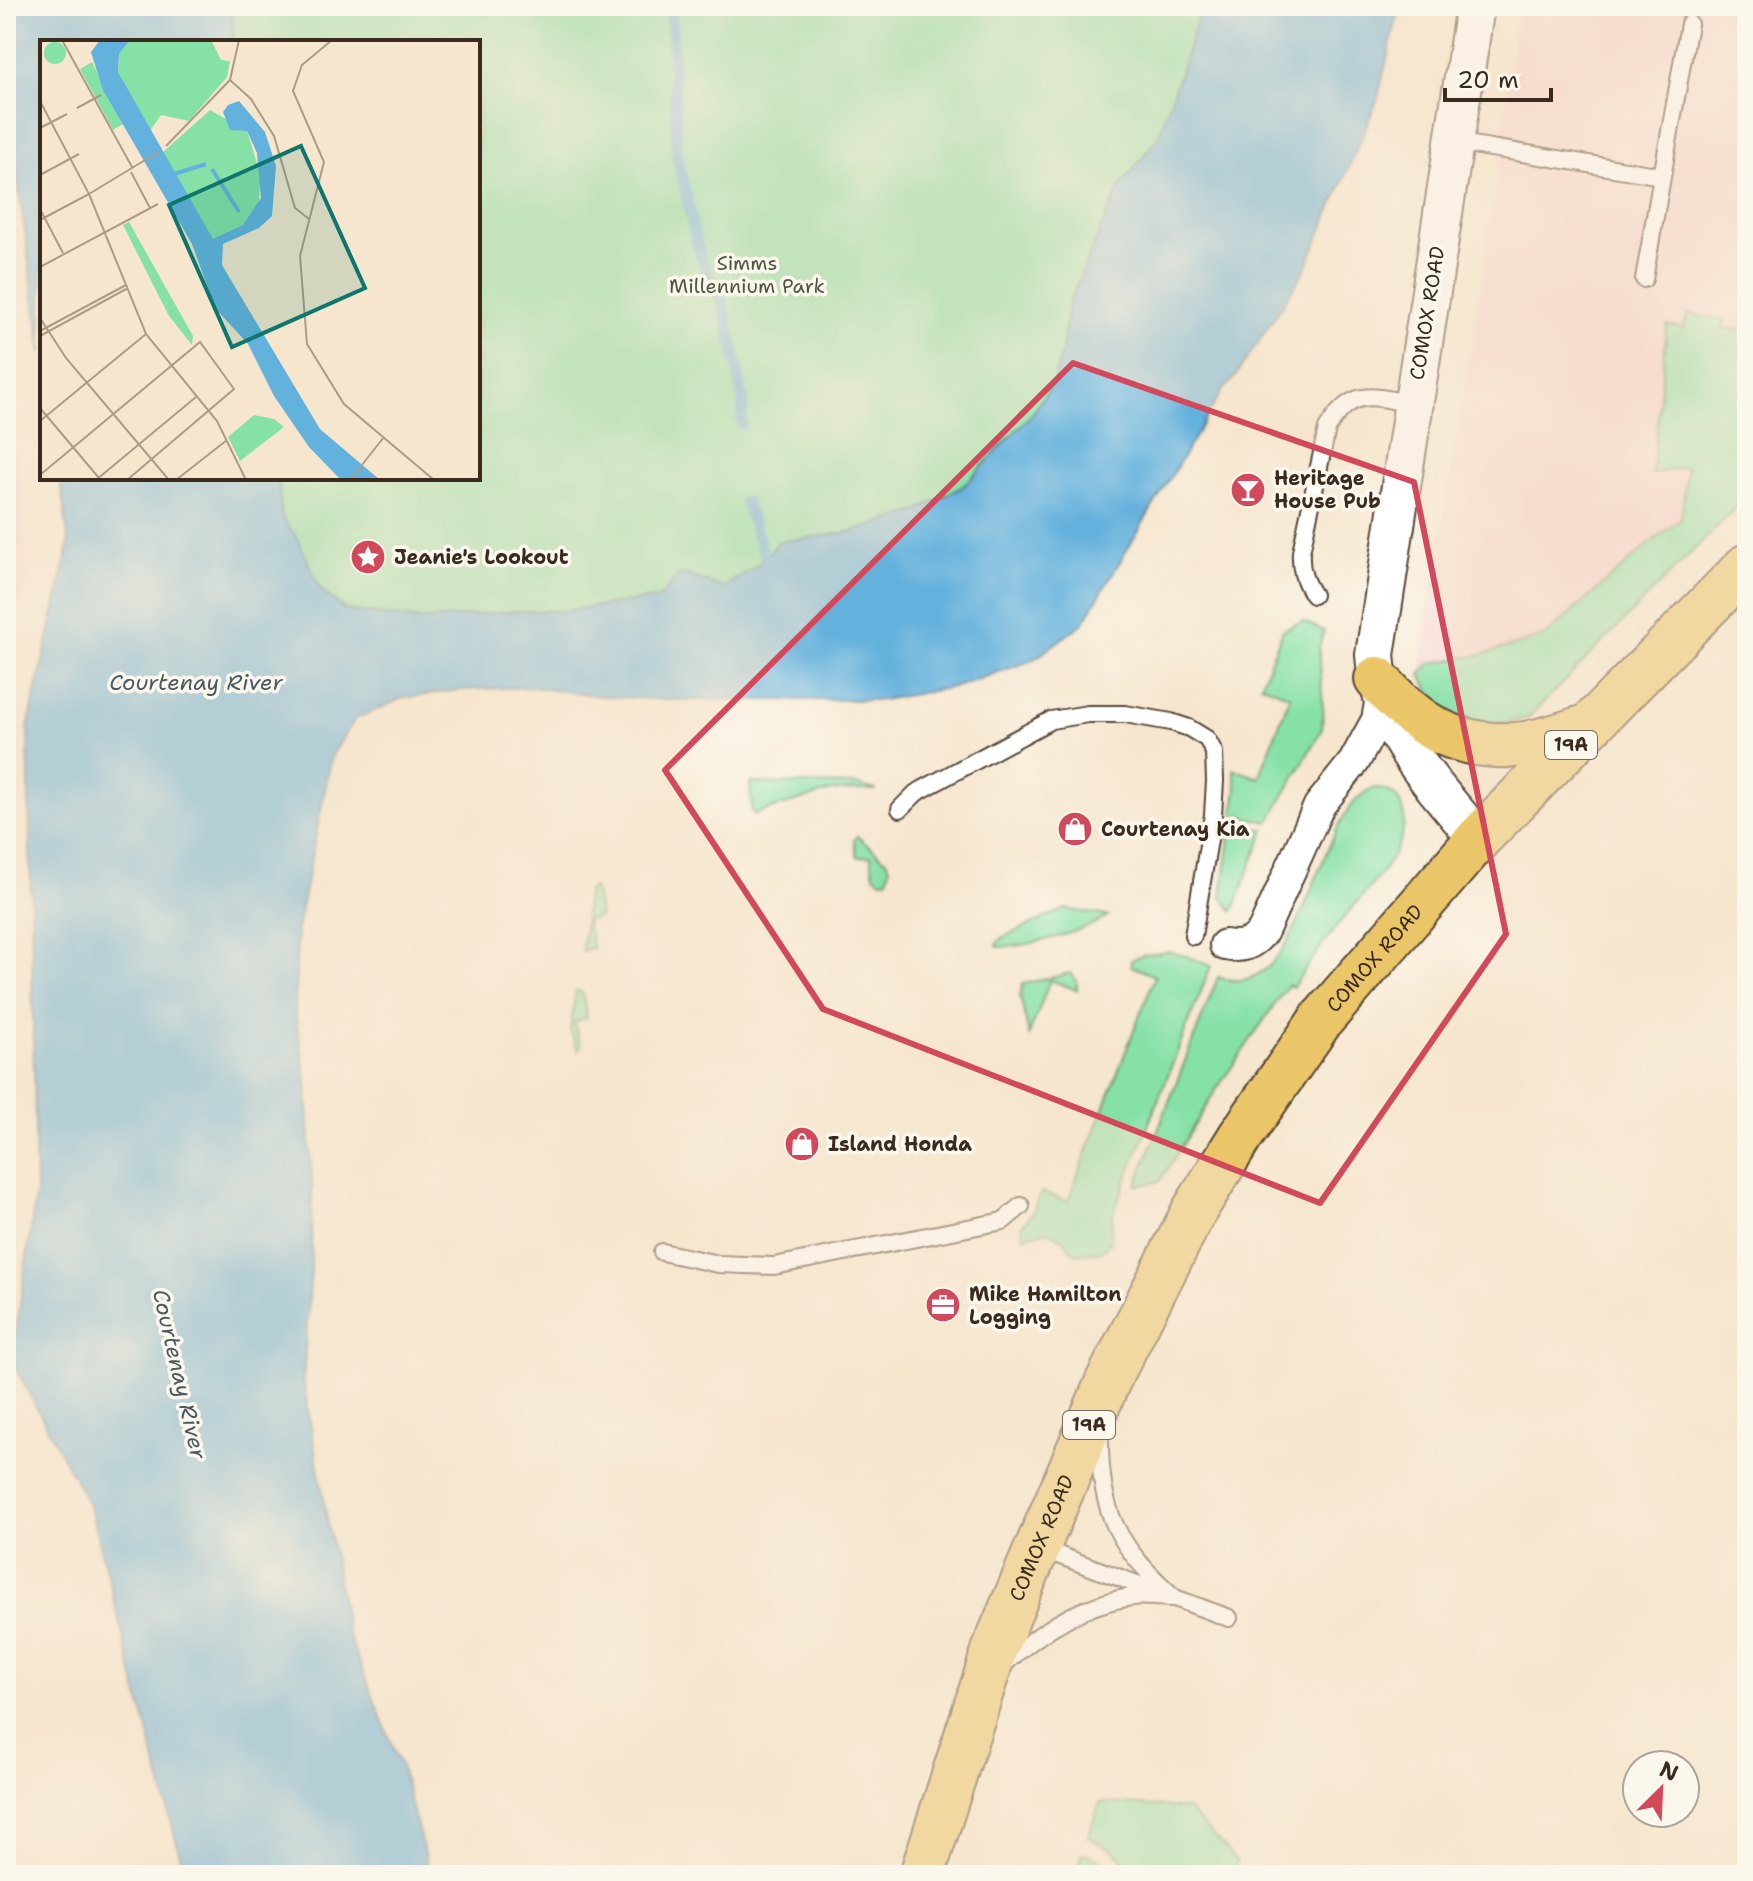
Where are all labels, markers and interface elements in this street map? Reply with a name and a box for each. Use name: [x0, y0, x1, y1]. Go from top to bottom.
inset map: [40, 40, 480, 480]
scale bar: [1445, 52, 1551, 102]
text: 20 m: [1457, 64, 1519, 96]
street label: COMOX ROAD: [1404, 244, 1450, 382]
park label: Simms Millennium Park: [669, 250, 825, 299]
place label: Heritage House Pub: [1274, 465, 1381, 514]
bar icon: Heritage House Pub: [1229, 471, 1267, 509]
place icon: Jeanie's Lookout: [349, 538, 387, 576]
place label: Jeanie's Lookout: [394, 544, 569, 570]
water label: Courtenay River: [109, 668, 283, 697]
road number: 19A: [1545, 731, 1597, 759]
shop icon: Courtenay Kia: [1056, 810, 1094, 848]
place label: Courtenay Kia: [1101, 816, 1250, 842]
street label: COMOX ROAD: [1320, 899, 1429, 1018]
shop icon: Island Honda: [783, 1125, 821, 1163]
place label: Island Honda: [828, 1131, 972, 1157]
place label: Mike Hamilton Logging: [969, 1281, 1121, 1330]
water label: Courtenay River: [146, 1286, 213, 1463]
office icon: Mike Hamilton Logging: [924, 1286, 962, 1324]
road number: 19A: [1063, 1411, 1115, 1439]
street label: COMOX ROAD: [1003, 1471, 1080, 1605]
north arrow: [1621, 1749, 1701, 1829]
text: N: [1655, 1754, 1683, 1788]

